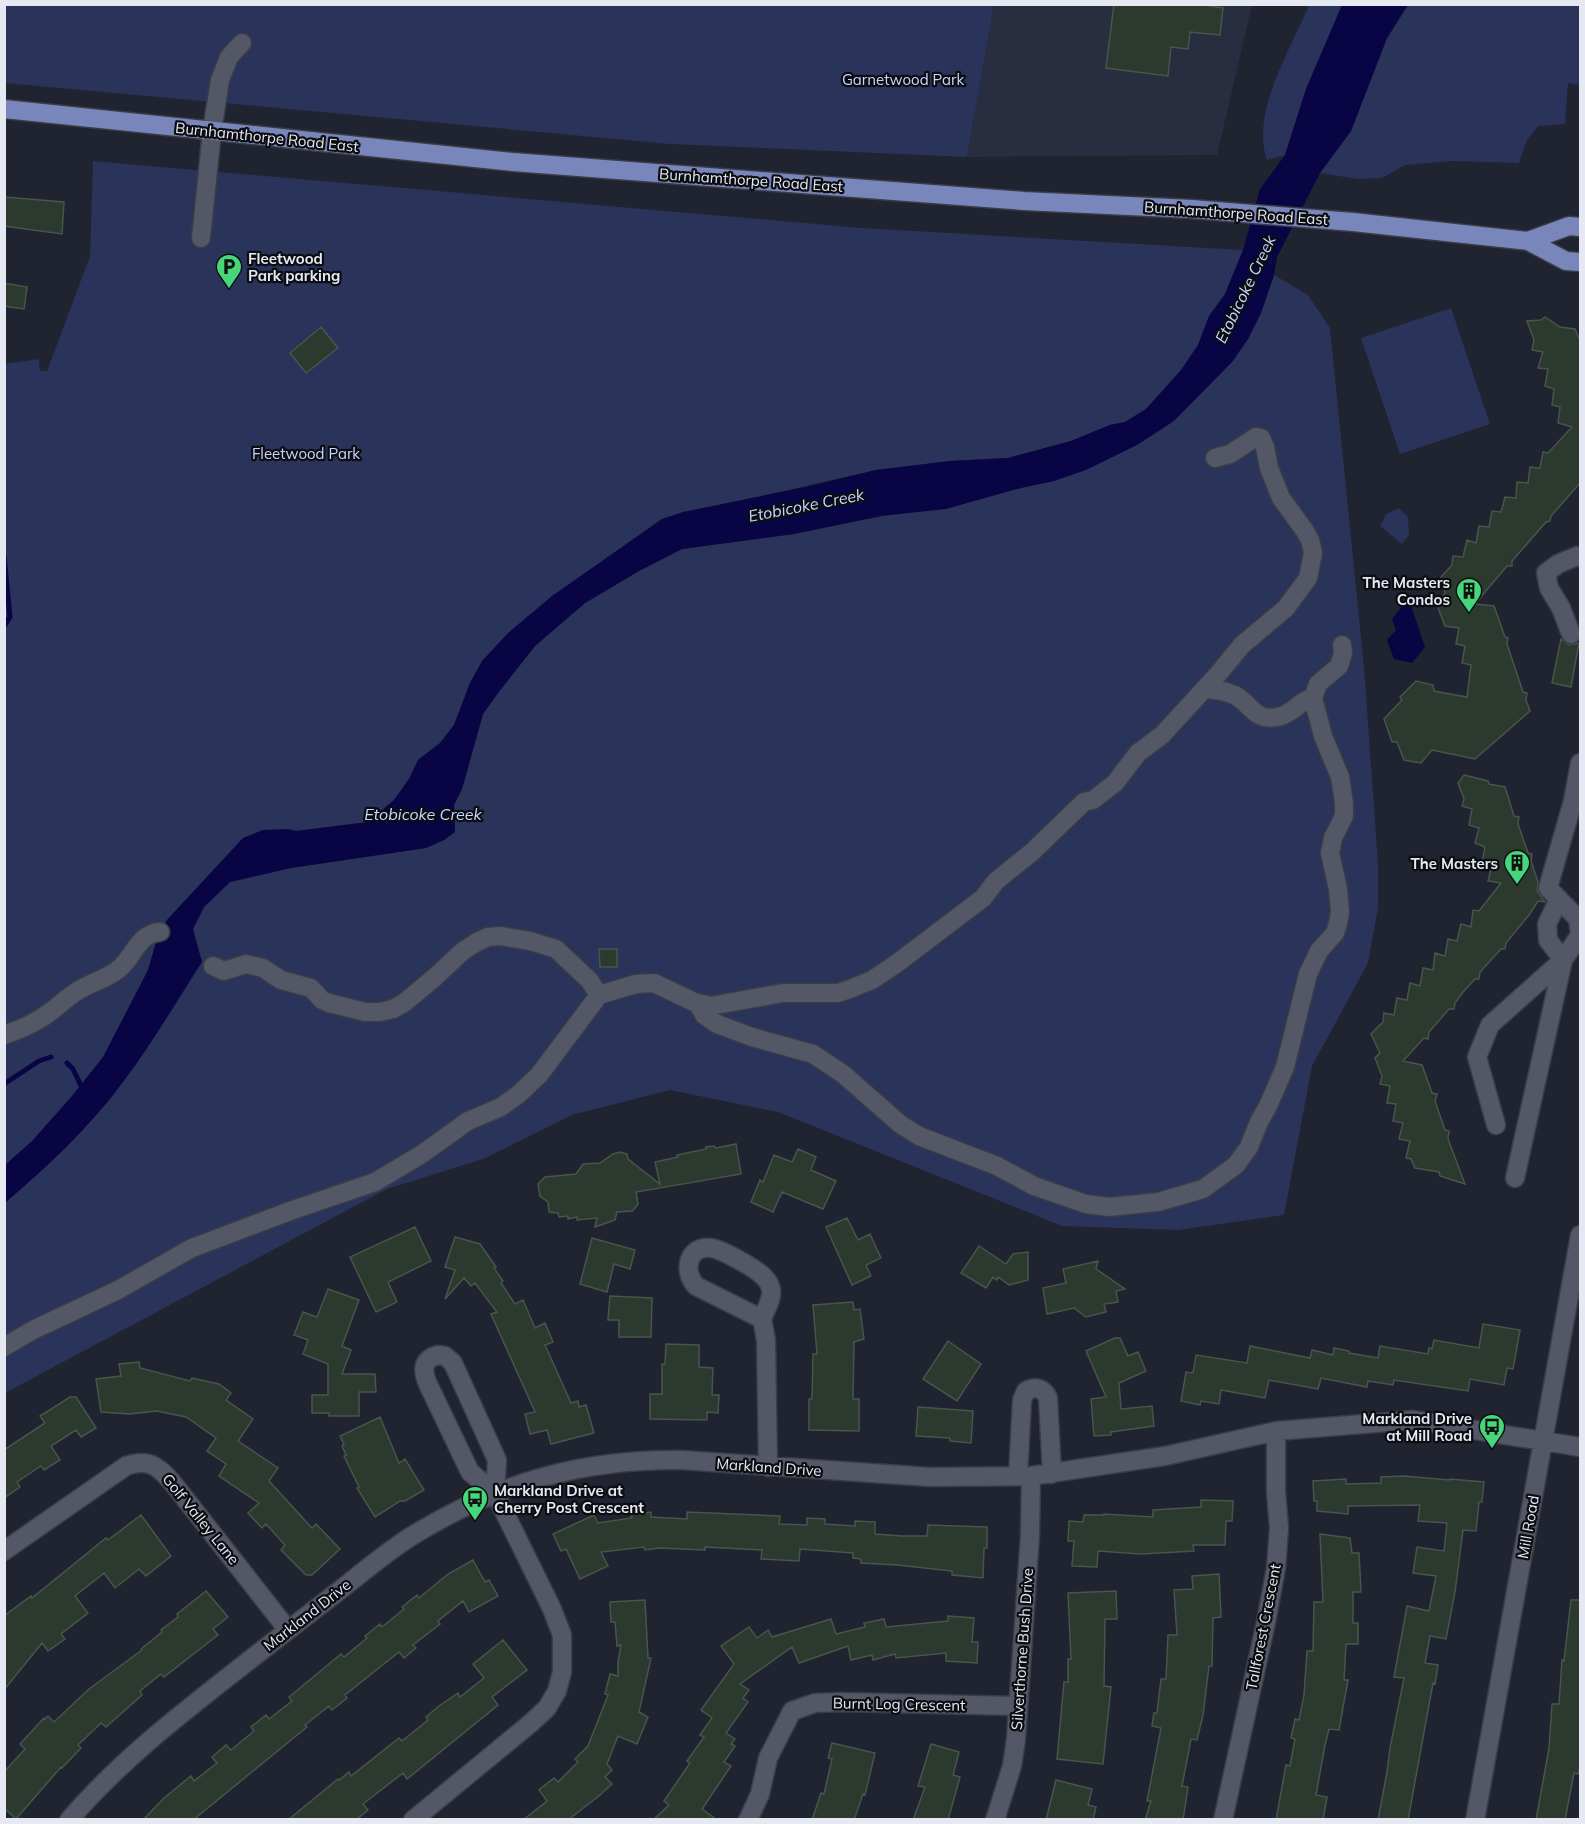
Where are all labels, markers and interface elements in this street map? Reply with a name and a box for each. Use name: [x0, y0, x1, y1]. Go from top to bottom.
park label: Garnetwood Park: [842, 70, 964, 89]
street label: Burnhamthorpe Road East: [174, 118, 360, 156]
street label: Burnhamthorpe Road East: [658, 164, 844, 196]
street label: Burnhamthorpe Road East: [1143, 197, 1329, 229]
water label: Etobicoke Creek: [1210, 231, 1280, 346]
place label: Fleetwood Park parking: [248, 249, 340, 285]
parking icon: Fleetwood Park parking: [214, 252, 244, 290]
park label: Fleetwood Park: [252, 444, 360, 463]
water label: Etobicoke Creek: [746, 484, 866, 526]
place label: The Masters Condos: [1362, 573, 1450, 609]
building icon: The Masters Condos: [1454, 576, 1484, 614]
water label: Etobicoke Creek: [364, 804, 483, 824]
building icon: The Masters: [1502, 848, 1532, 886]
place label: The Masters: [1410, 854, 1498, 873]
place label: Markland Drive at Mill Road: [1362, 1409, 1472, 1445]
bus stop icon: Markland Drive at Mill Road: [1477, 1412, 1507, 1450]
street label: Markland Drive: [716, 1454, 822, 1480]
street label: Golf Valley Lane: [158, 1470, 244, 1568]
place label: Markland Drive at Cherry Post Crescent: [494, 1481, 644, 1517]
bus stop icon: Markland Drive at Cherry Post Crescent: [460, 1484, 490, 1522]
street label: Mill Road: [1513, 1494, 1543, 1560]
street label: Tallforest Crescent: [1241, 1562, 1285, 1692]
street label: Silverthorne Bush Drive: [1007, 1567, 1037, 1731]
street label: Markland Drive: [260, 1575, 354, 1655]
street label: Burnt Log Crescent: [833, 1693, 965, 1715]

